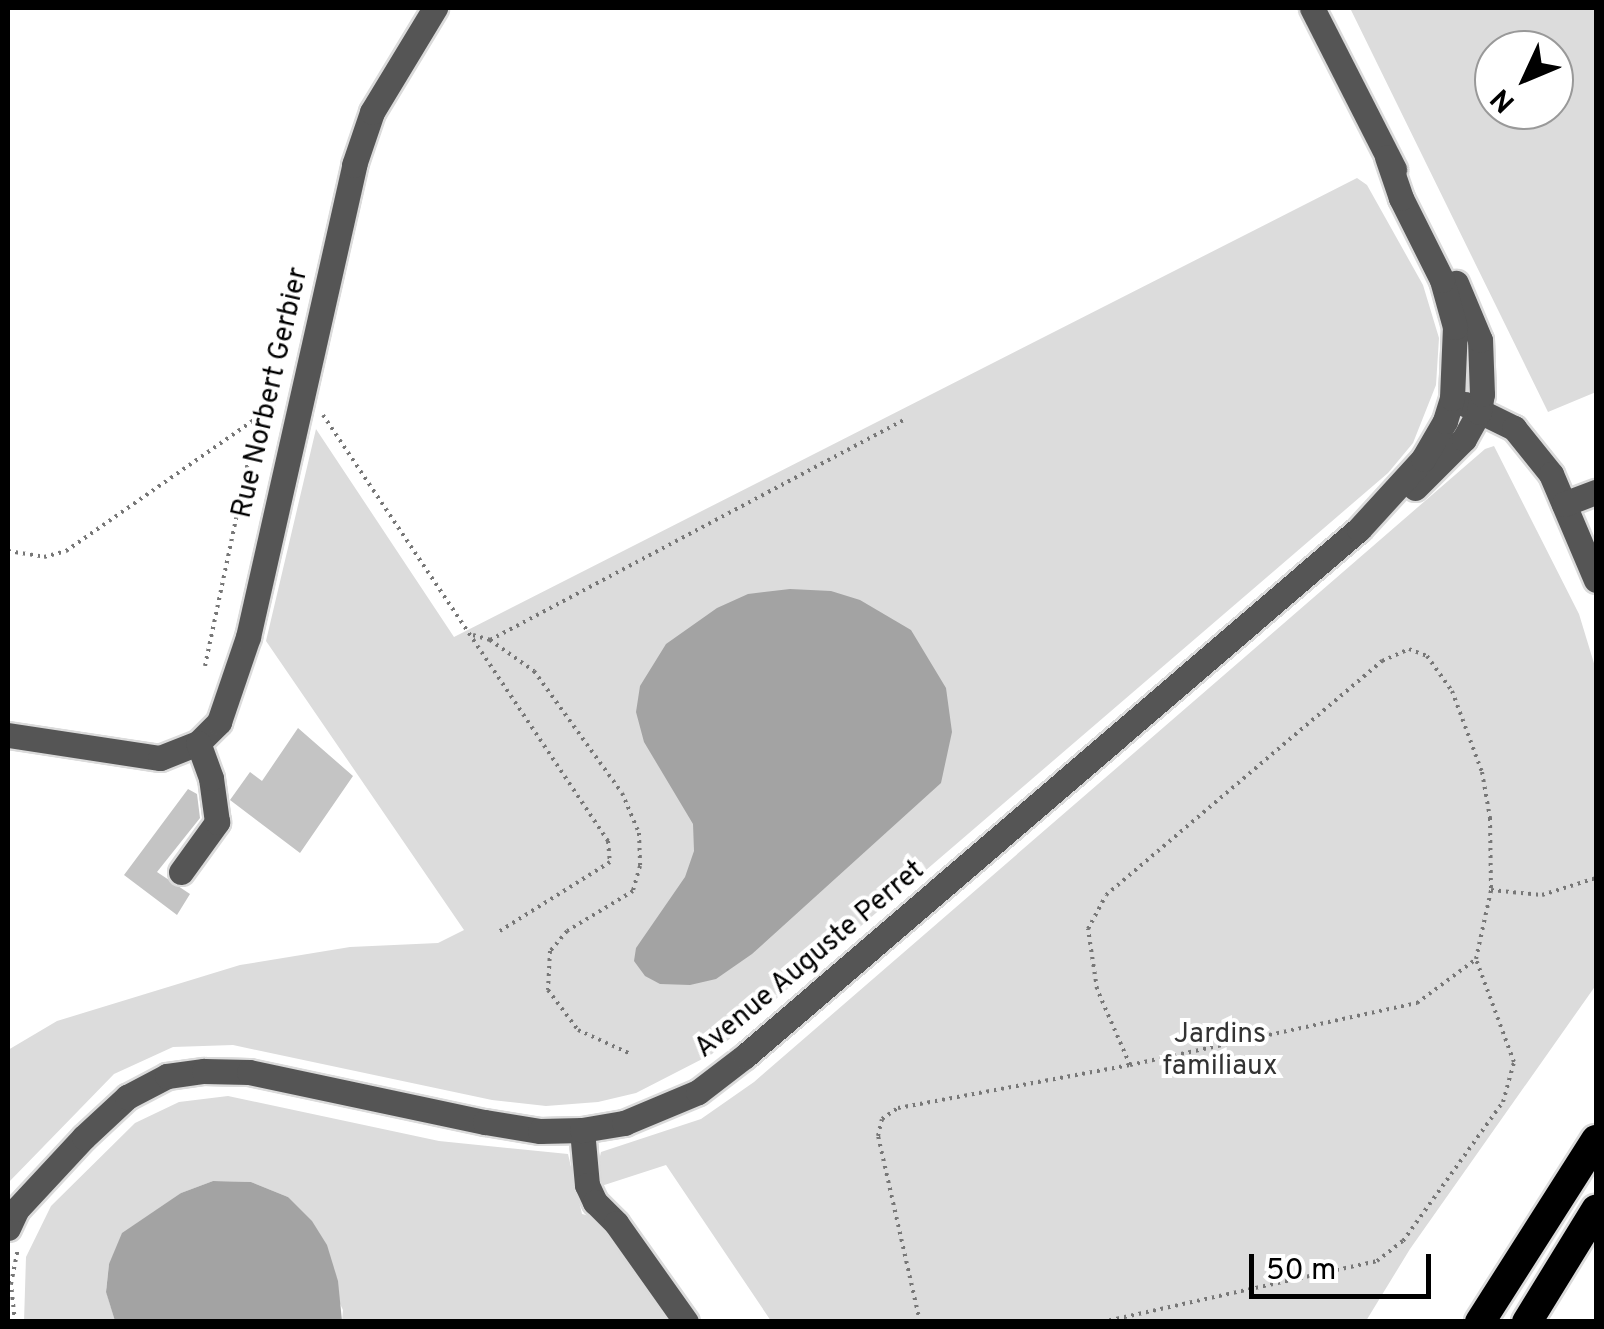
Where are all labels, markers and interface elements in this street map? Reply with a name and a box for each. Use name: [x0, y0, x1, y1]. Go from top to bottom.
north arrow: [1474, 30, 1574, 130]
text: N: [1484, 80, 1524, 119]
street label: Rue Norbert Gerbier: [226, 264, 316, 522]
street label: Avenue Auguste Perret: [688, 854, 932, 1066]
park label: Jardins familiaux: [1163, 1018, 1277, 1084]
scale bar: [1254, 1234, 1436, 1296]
text: 50 m: [1266, 1253, 1336, 1290]

